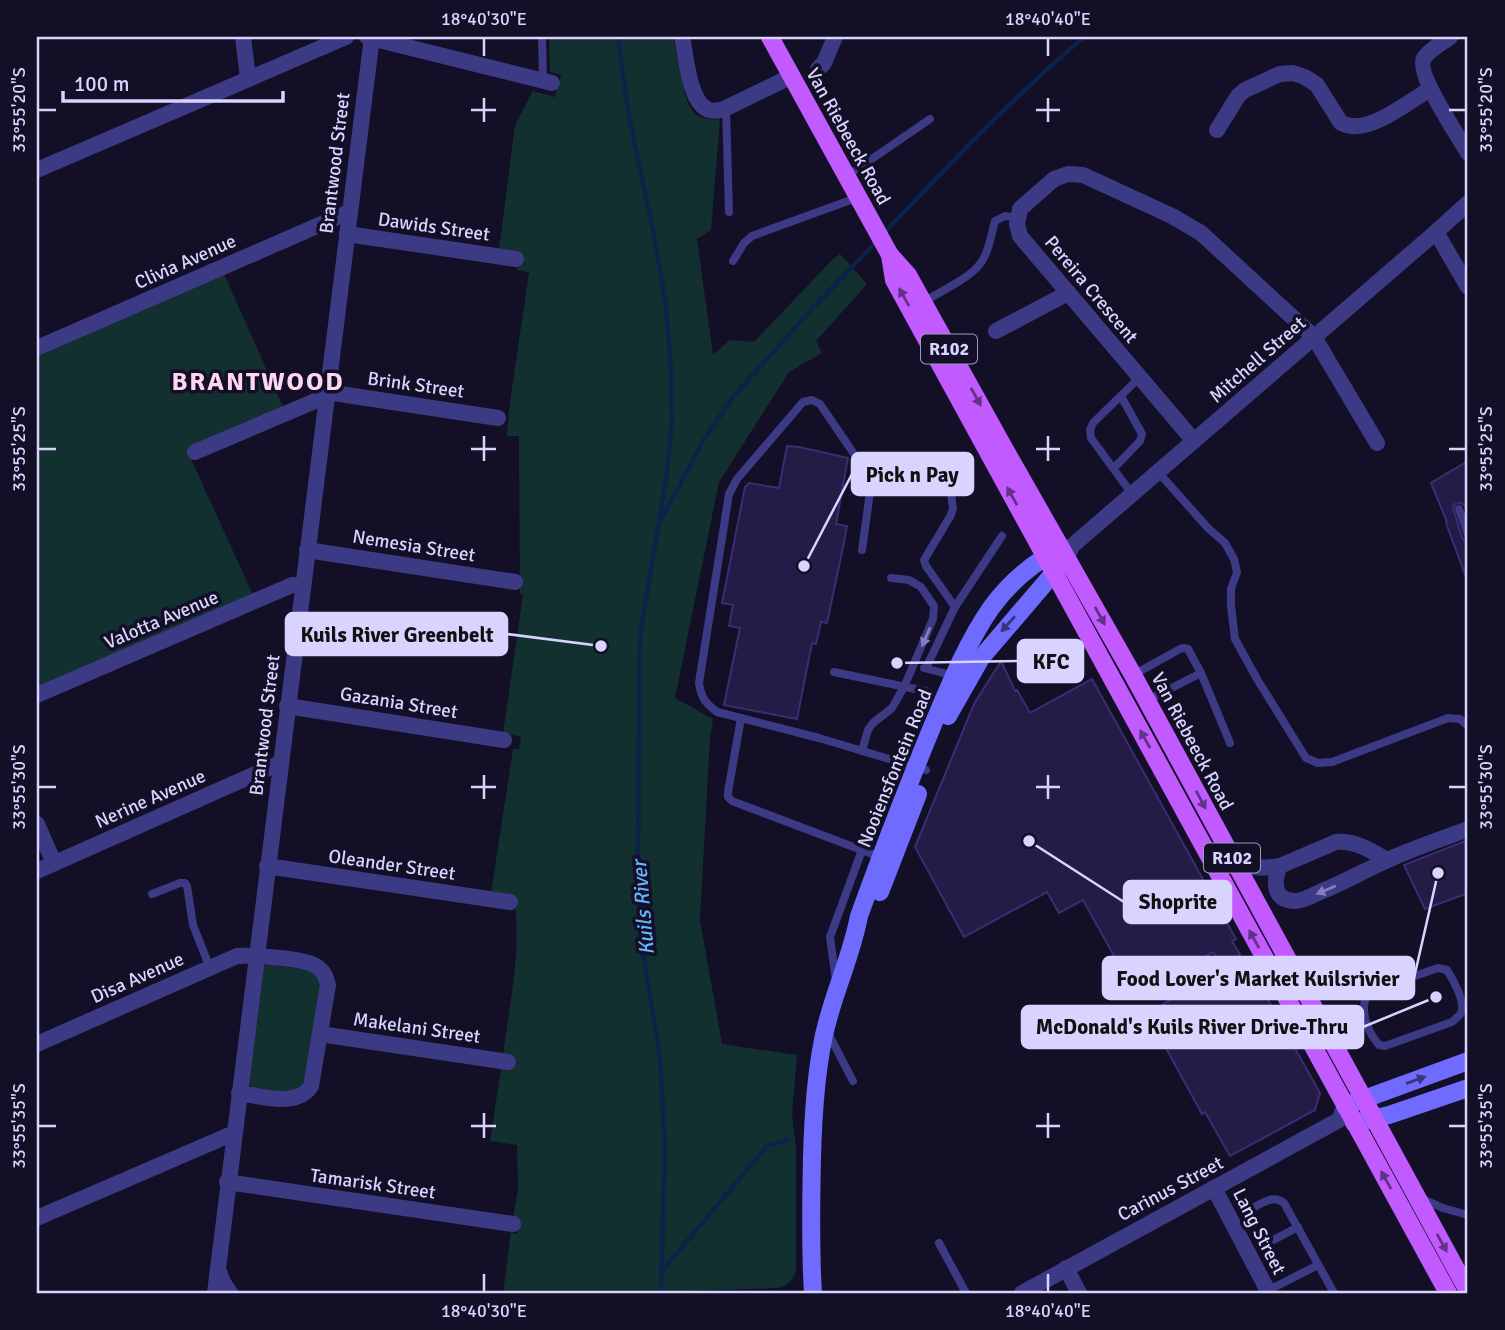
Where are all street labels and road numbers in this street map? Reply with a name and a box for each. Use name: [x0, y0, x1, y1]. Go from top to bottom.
street label: Van Riebeeck Road: [801, 64, 896, 209]
street label: Brantwood Street: [314, 91, 356, 235]
street label: Dawids Street: [376, 207, 492, 247]
street label: Clivia Avenue: [131, 229, 240, 295]
street label: Pereira Crescent: [1039, 231, 1143, 349]
street label: Mitchell Street: [1204, 311, 1311, 408]
road number: R102: [921, 334, 977, 363]
street label: Brink Street: [366, 366, 466, 404]
street label: Nemesia Street: [351, 524, 477, 568]
street label: Valotta Avenue: [101, 585, 222, 655]
street label: Brantwood Street: [244, 653, 286, 797]
street label: Van Riebeeck Road: [1146, 668, 1239, 815]
street label: Gazania Street: [338, 682, 460, 724]
street label: Nooiensfontein Road: [852, 686, 938, 851]
street label: Nerine Avenue: [91, 764, 209, 834]
street label: Oleander Street: [327, 844, 457, 886]
road number: R102: [1204, 844, 1260, 872]
street label: Disa Avenue: [87, 947, 188, 1009]
street label: Makelani Street: [352, 1007, 482, 1049]
street label: Carinus Street: [1114, 1151, 1228, 1227]
street label: Tamarisk Street: [309, 1163, 437, 1205]
street label: Lang Street: [1227, 1184, 1291, 1279]

